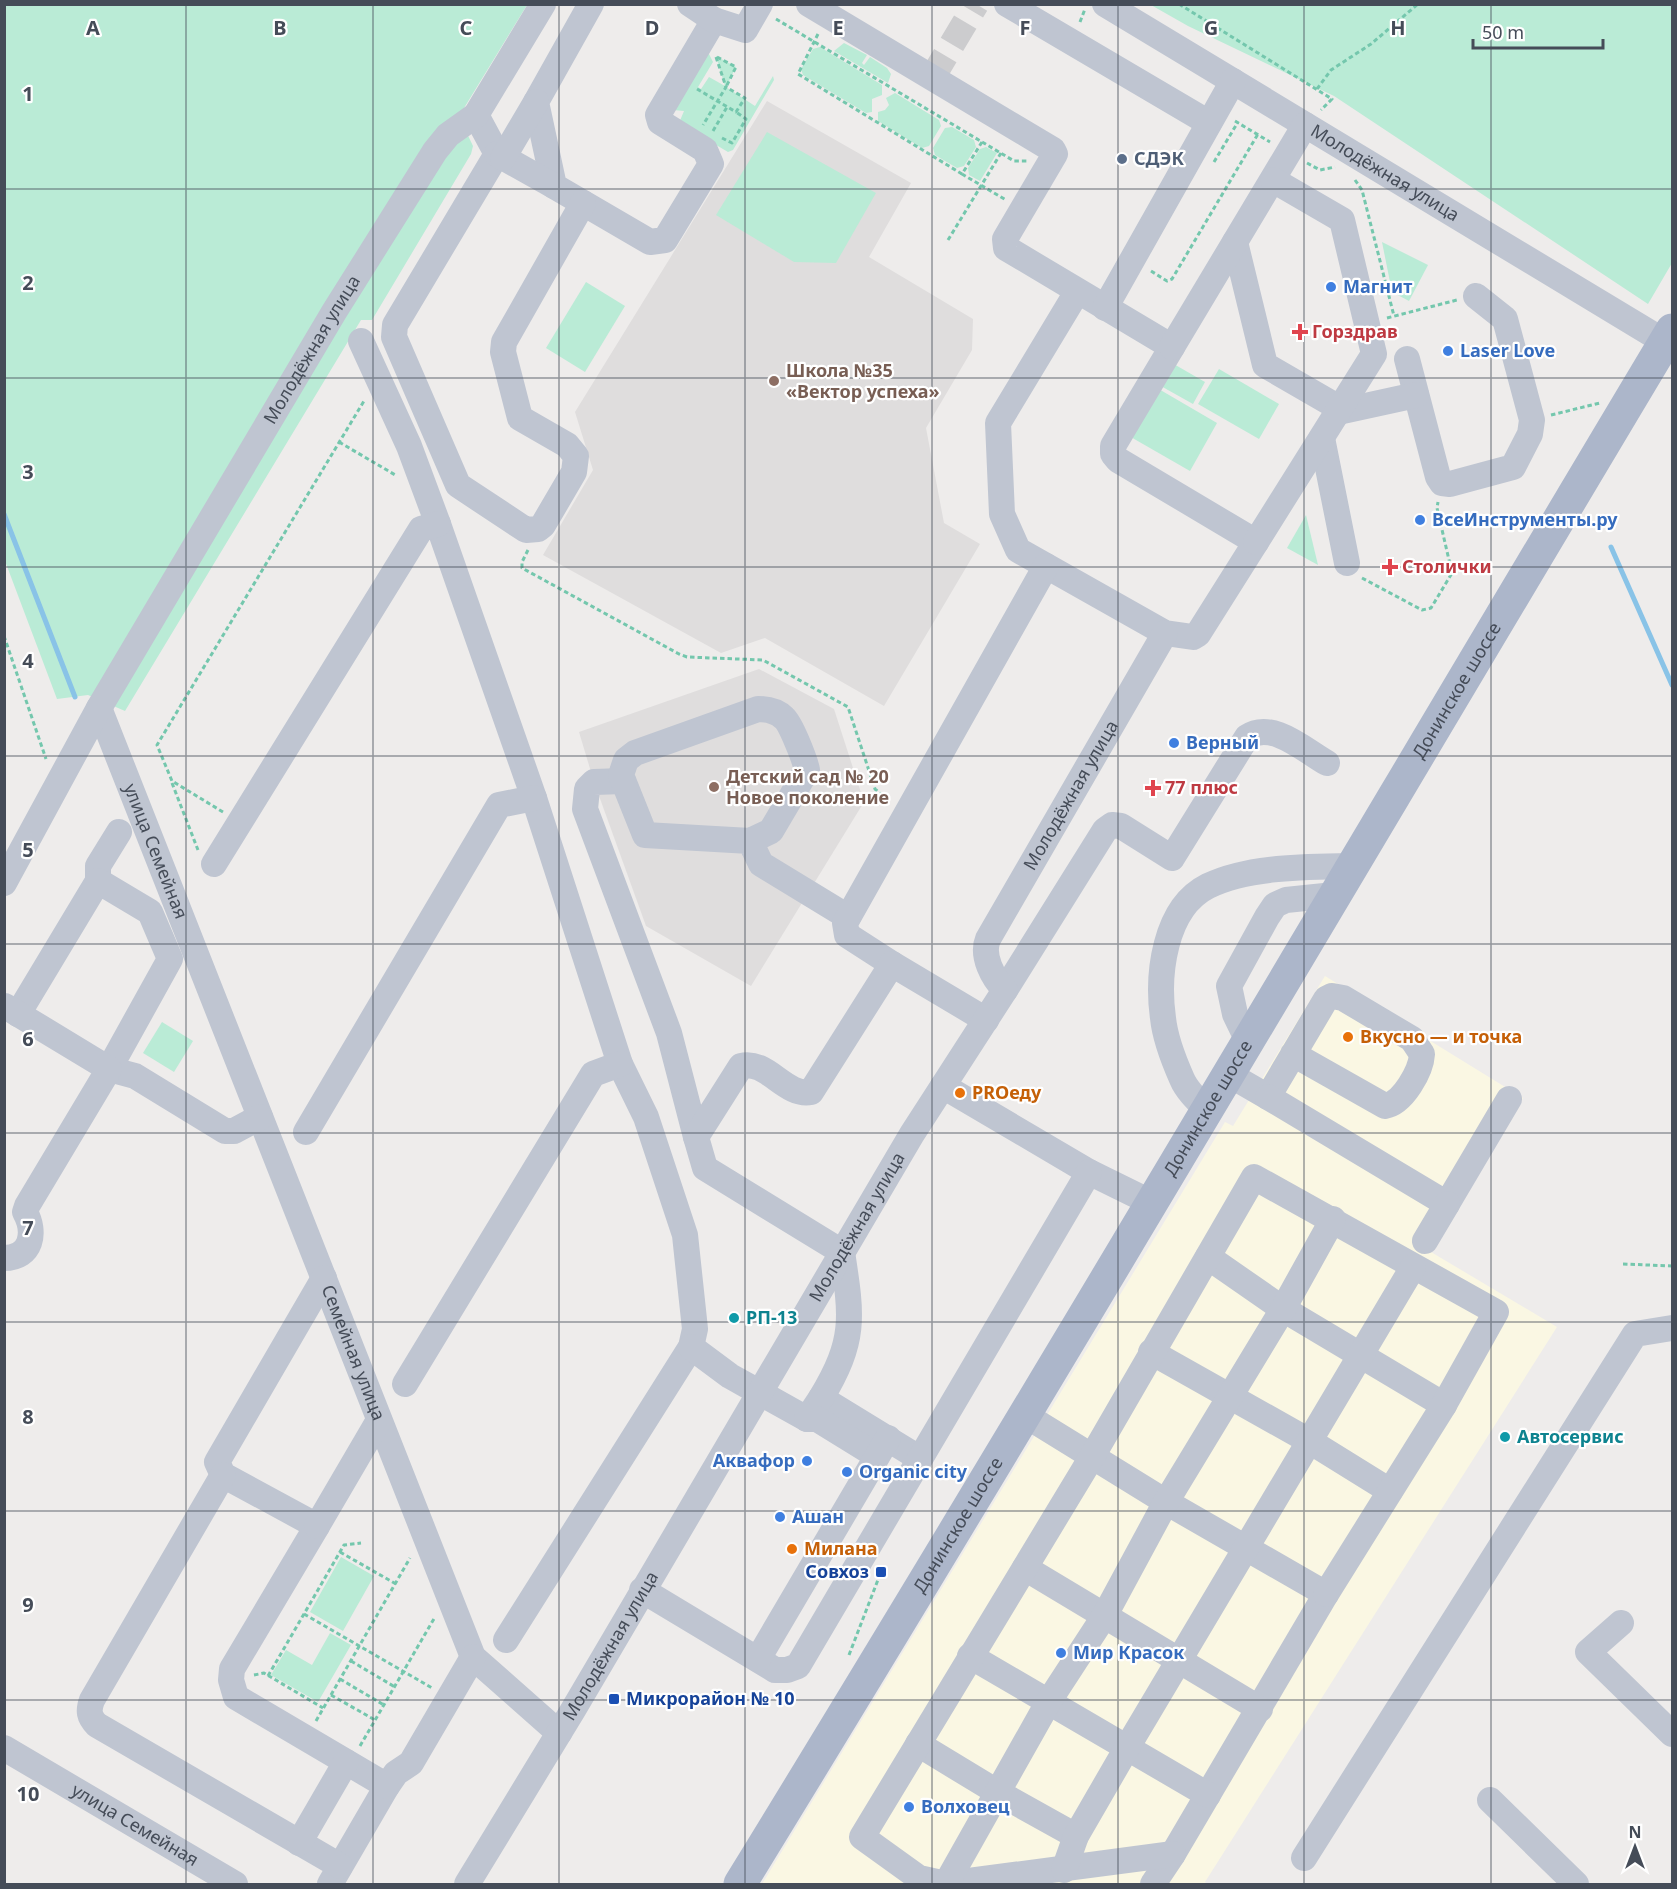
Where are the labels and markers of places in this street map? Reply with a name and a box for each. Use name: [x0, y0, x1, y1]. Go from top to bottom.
place label: СДЭК: [1134, 146, 1184, 170]
marker: СДЭК: [1115, 152, 1129, 166]
place label: Магнит: [1343, 274, 1412, 298]
marker: Магнит: [1324, 280, 1338, 294]
place label: Горздрав: [1312, 319, 1398, 343]
marker: Горздрав: [1293, 325, 1307, 339]
place label: Laser Love: [1460, 338, 1555, 362]
marker: Laser Love: [1441, 344, 1455, 358]
place label: Школа №35 «Вектор успеха»: [786, 358, 940, 403]
marker: Школа №35 «Вектор успеха»: [767, 374, 781, 388]
place label: ВсеИнструменты.ру: [1432, 507, 1618, 531]
marker: ВсеИнструменты.ру: [1413, 513, 1427, 527]
place label: Столички: [1402, 554, 1492, 578]
marker: Столички: [1383, 560, 1397, 574]
place label: Верный: [1186, 730, 1259, 754]
marker: Верный: [1167, 736, 1181, 750]
place label: Детский сад № 20 Новое поколение: [726, 764, 889, 809]
place label: 77 плюс: [1165, 775, 1238, 799]
marker: Детский сад № 20 Новое поколение: [707, 780, 721, 794]
marker: 77 плюс: [1146, 781, 1160, 795]
place label: Вкусно — и точка: [1360, 1024, 1522, 1048]
marker: Вкусно — и точка: [1341, 1030, 1355, 1044]
place label: PROеду: [972, 1080, 1042, 1104]
marker: PROеду: [953, 1086, 967, 1100]
place label: РП-13: [746, 1305, 797, 1329]
marker: РП-13: [727, 1311, 741, 1325]
place label: Автосервис: [1517, 1424, 1624, 1448]
marker: Автосервис: [1498, 1430, 1512, 1444]
place label: Аквафор: [713, 1448, 795, 1472]
marker: Аквафор: [800, 1454, 814, 1468]
place label: Organic city: [859, 1459, 968, 1483]
marker: Organic city: [840, 1465, 854, 1479]
place label: Ашан: [792, 1504, 844, 1528]
marker: Ашан: [773, 1510, 787, 1524]
place label: Милана: [804, 1536, 878, 1560]
marker: Милана: [785, 1542, 799, 1556]
place label: Совхоз: [805, 1559, 869, 1583]
marker: Совхоз: [874, 1565, 888, 1579]
place label: Мир Красок: [1073, 1640, 1184, 1664]
marker: Мир Красок: [1054, 1646, 1068, 1660]
place label: Микрорайон № 10: [626, 1686, 795, 1710]
marker: Микрорайон № 10: [607, 1692, 621, 1706]
place label: Волховец: [921, 1794, 1010, 1818]
marker: Волховец: [902, 1800, 916, 1814]

